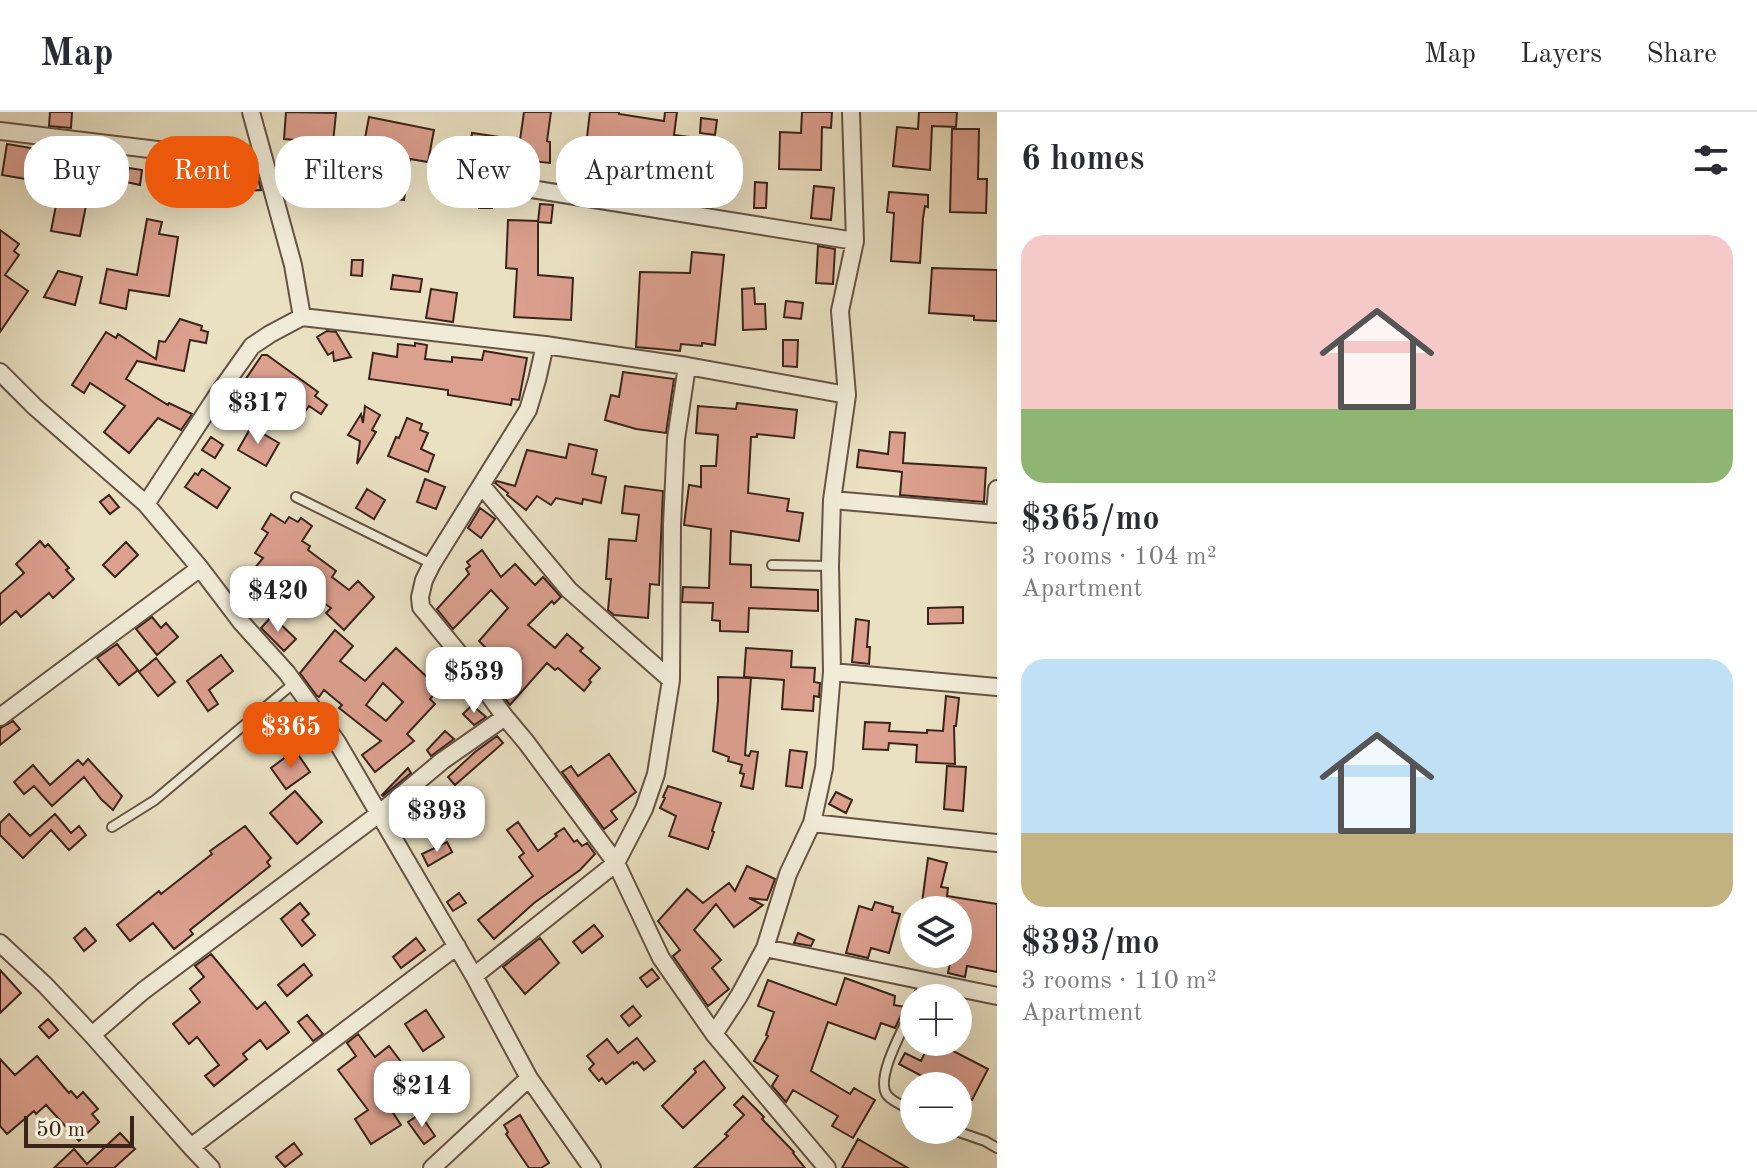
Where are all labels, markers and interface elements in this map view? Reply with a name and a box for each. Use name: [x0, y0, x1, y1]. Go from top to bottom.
text: Map: [40, 36, 114, 74]
text: Map: [1424, 41, 1476, 69]
text: Layers: [1520, 41, 1602, 69]
text: Share: [1646, 41, 1717, 69]
chip: Buy: [24, 136, 129, 208]
chip: Rent: [145, 136, 259, 208]
chip: Filters: [275, 136, 411, 208]
chip: New: [427, 136, 540, 208]
chip: Apartment: [556, 136, 743, 208]
icon: filters: [1689, 138, 1733, 182]
text: 6 homes: [1021, 143, 1144, 177]
icon: home: [1305, 287, 1449, 431]
pin: $317: [211, 378, 305, 446]
text: $317: [228, 391, 288, 417]
text: $365/mo: [1021, 503, 1160, 537]
text: 3 rooms · 104 m²: [1021, 544, 1217, 570]
pin: $420: [231, 566, 325, 634]
text: Apartment: [1021, 576, 1143, 602]
text: $420: [248, 579, 308, 605]
pin: $539: [427, 647, 521, 715]
text: $539: [444, 660, 504, 686]
pin: $365: [244, 702, 338, 770]
icon: home: [1305, 711, 1449, 855]
text: $365: [261, 715, 321, 741]
pin: $393: [390, 786, 484, 854]
text: $393: [407, 799, 467, 825]
map controls: [900, 896, 972, 1144]
button: layers: [900, 896, 972, 968]
text: $393/mo: [1021, 927, 1160, 961]
text: 3 rooms · 110 m²: [1021, 968, 1217, 994]
button: +: [900, 984, 972, 1056]
text: Apartment: [1021, 1000, 1143, 1026]
pin: $214: [375, 1061, 469, 1129]
button: −: [900, 1072, 972, 1144]
text: $214: [392, 1074, 452, 1100]
scale bar: [24, 1112, 134, 1148]
text: 50 m: [36, 1119, 85, 1141]

